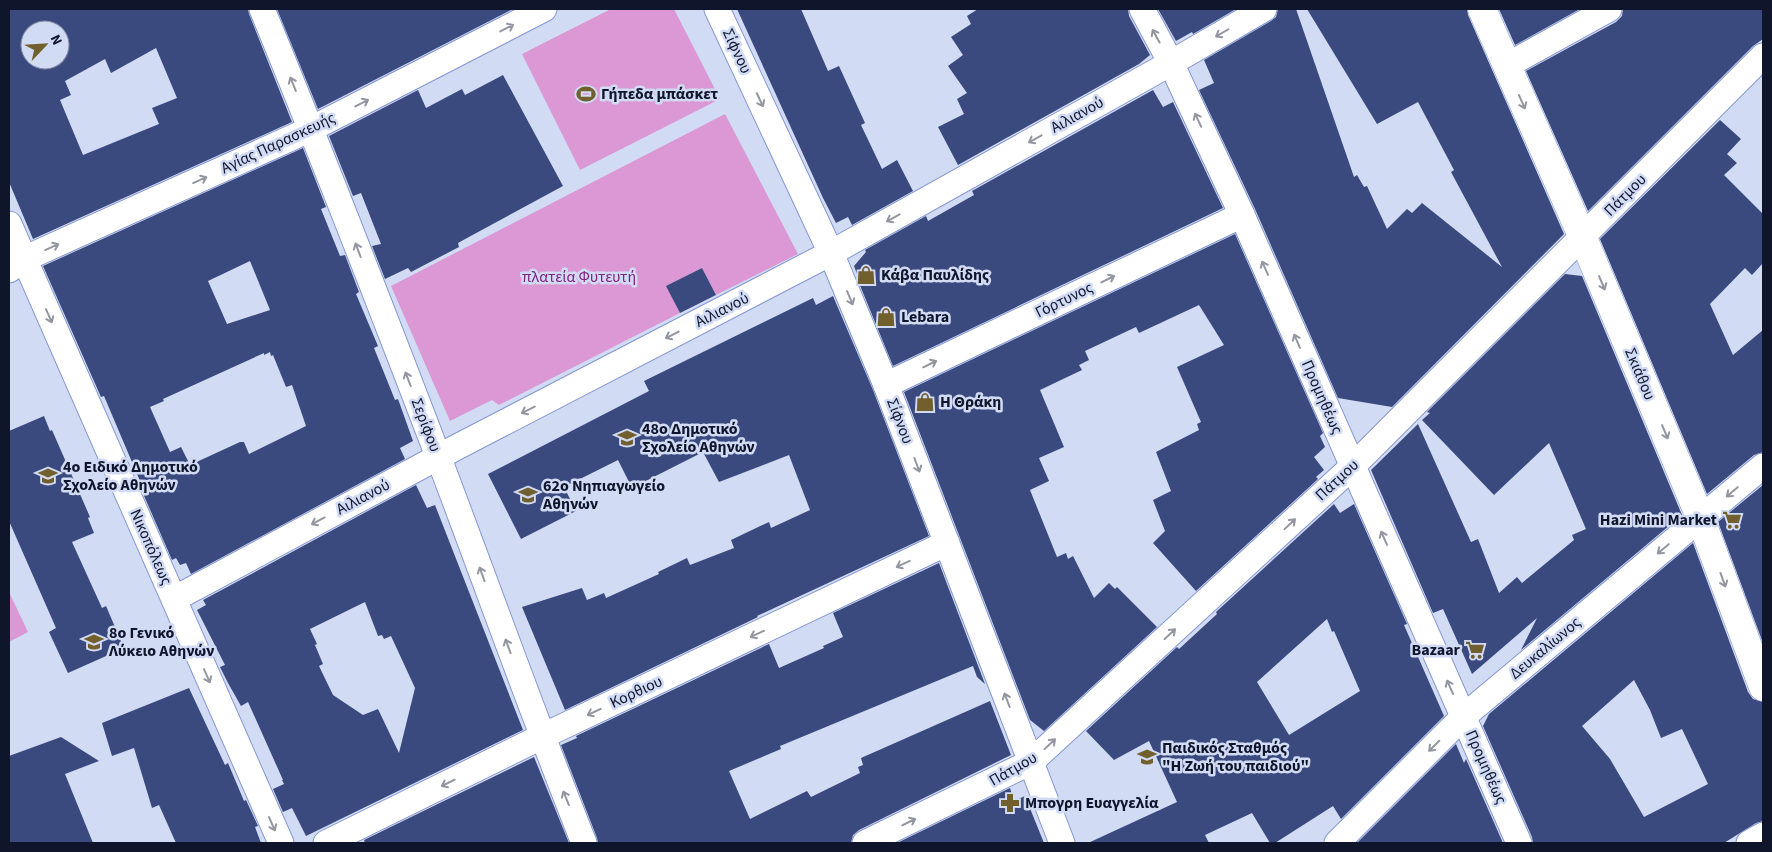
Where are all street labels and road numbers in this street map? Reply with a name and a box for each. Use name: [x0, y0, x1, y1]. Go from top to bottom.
street label: Σίφνου: [717, 25, 757, 77]
street label: Αιλιανού: [1046, 91, 1108, 139]
street label: Αγίας Παρασκευής: [217, 107, 339, 179]
street label: Πάτμου: [1599, 169, 1651, 221]
street label: Γόρτυνος: [1031, 277, 1097, 323]
street label: Αιλιανού: [691, 287, 753, 333]
street label: Σκιάθου: [1619, 345, 1661, 403]
street label: Προμηθέως: [1296, 357, 1348, 438]
street label: Σερίφου: [406, 395, 446, 455]
street label: Σίφνου: [881, 395, 919, 447]
street label: Πάτμου: [1310, 454, 1364, 506]
street label: Αιλιανού: [332, 474, 394, 520]
street label: Νικοπόλεως: [124, 505, 178, 589]
street label: Δευκαλίωνος: [1505, 612, 1585, 684]
street label: Κορθιου: [606, 670, 666, 714]
street label: Προμηθέως: [1460, 727, 1512, 808]
street label: Πάτμου: [985, 746, 1041, 792]

